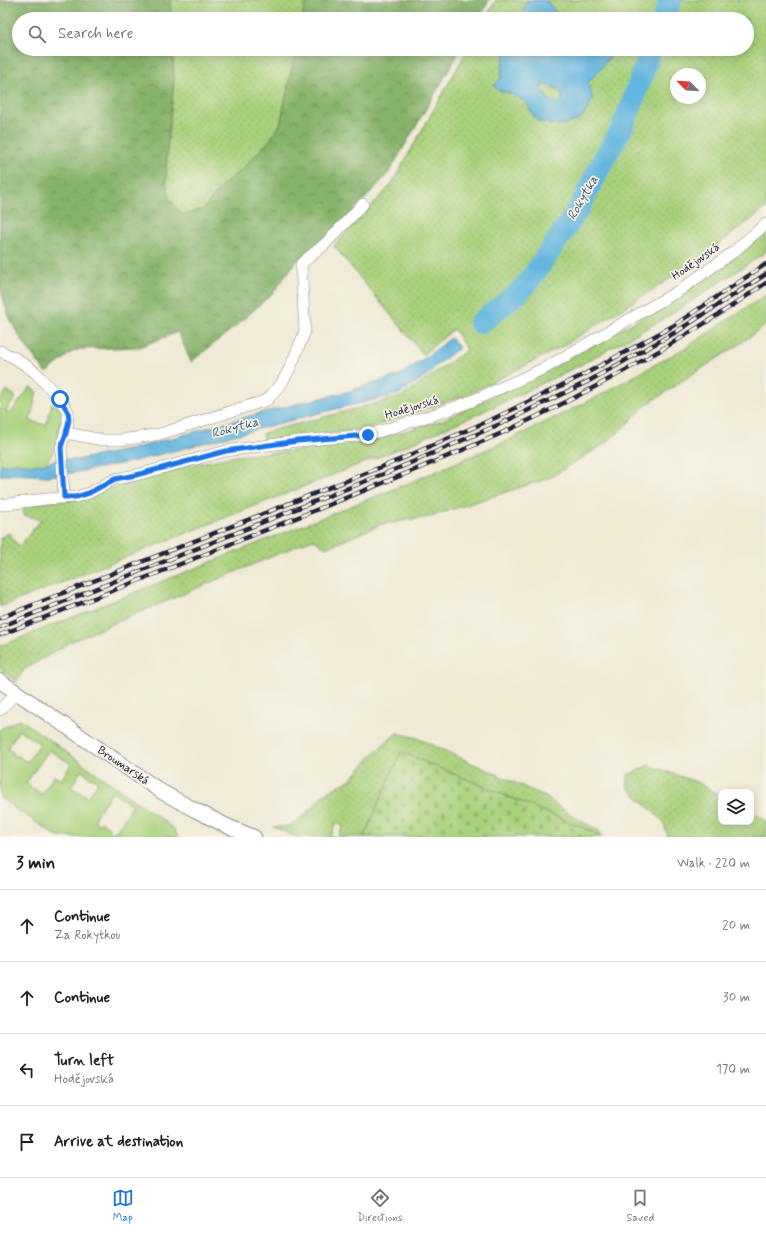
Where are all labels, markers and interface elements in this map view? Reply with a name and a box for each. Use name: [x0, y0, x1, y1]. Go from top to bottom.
search box: [12, 12, 754, 56]
icon: search: [26, 23, 48, 45]
text: Search here: [58, 24, 134, 44]
north arrow: [670, 68, 706, 104]
water label: Rokytka: [564, 173, 603, 223]
street label: Hodějovská: [669, 239, 724, 284]
route start: [51, 390, 69, 408]
street label: Hodějovská: [383, 392, 441, 424]
water label: Rokytka: [210, 413, 261, 442]
route end: [359, 426, 377, 444]
street label: Broumarská: [94, 743, 152, 789]
map controls: [718, 789, 754, 825]
button: layers: [718, 789, 754, 825]
text: 3 min: [16, 852, 55, 874]
text: Walk · 220 m: [677, 855, 750, 872]
text: Continue: [54, 907, 110, 927]
icon: ahead: [16, 915, 38, 937]
text: 20 m: [722, 917, 750, 934]
text: Za Rokytkou: [54, 927, 120, 944]
icon: ahead: [16, 987, 38, 1009]
text: Continue: [54, 988, 110, 1008]
text: 30 m: [723, 989, 750, 1006]
text: Turn left: [54, 1051, 114, 1071]
icon: left: [16, 1059, 38, 1081]
text: 170 m: [716, 1061, 750, 1078]
text: Hodějovská: [54, 1071, 114, 1088]
icon: arrive: [16, 1131, 38, 1153]
text: Arrive at destination: [54, 1132, 183, 1152]
tab: Map: [112, 1187, 134, 1225]
tab: Directions: [357, 1187, 403, 1225]
tab: Saved: [626, 1187, 654, 1225]

